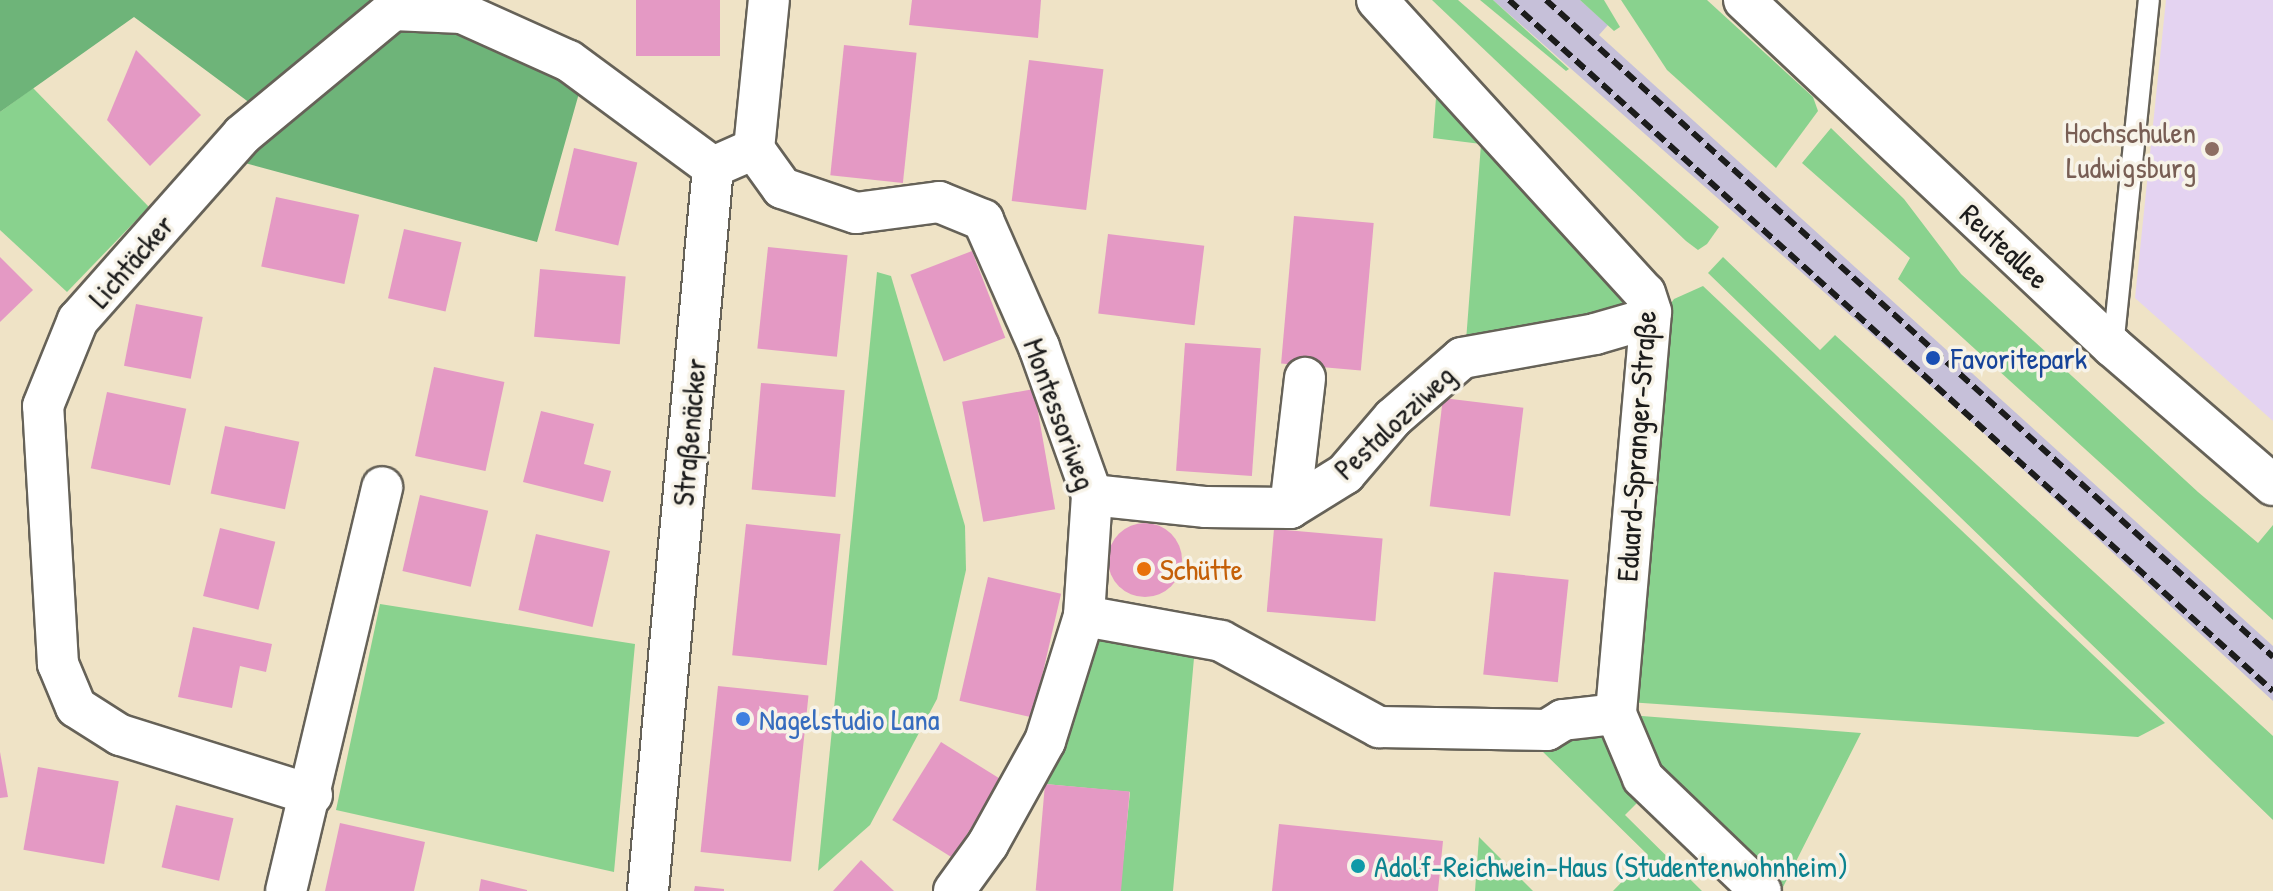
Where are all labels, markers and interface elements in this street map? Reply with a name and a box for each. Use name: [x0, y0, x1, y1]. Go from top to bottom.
place label: Hochschulen Ludwigsburg: [2064, 114, 2196, 184]
marker: Hochschulen Ludwigsburg: [2203, 140, 2221, 158]
street label: Reuteallee: [1953, 196, 2057, 296]
street label: Lichtäcker: [81, 207, 181, 315]
street label: Eduard-Spranger-Straße: [1609, 309, 1663, 583]
street label: Montessoriweg: [1016, 333, 1104, 495]
place label: Favoritepark: [1951, 340, 2087, 376]
marker: Favoritepark: [1922, 347, 1944, 369]
street label: Straßenäcker: [665, 357, 713, 507]
street label: Pestalozziweg: [1326, 357, 1462, 487]
place label: Schütte: [1160, 551, 1243, 587]
marker: Schütte: [1135, 560, 1153, 578]
place label: Nagelstudio Lana: [759, 701, 940, 737]
marker: Nagelstudio Lana: [734, 710, 752, 728]
place label: Adolf-Reichwein-Haus (Studentenwohnheim): [1374, 848, 1848, 884]
marker: Adolf-Reichwein-Haus (Studentenwohnheim): [1349, 857, 1367, 875]

